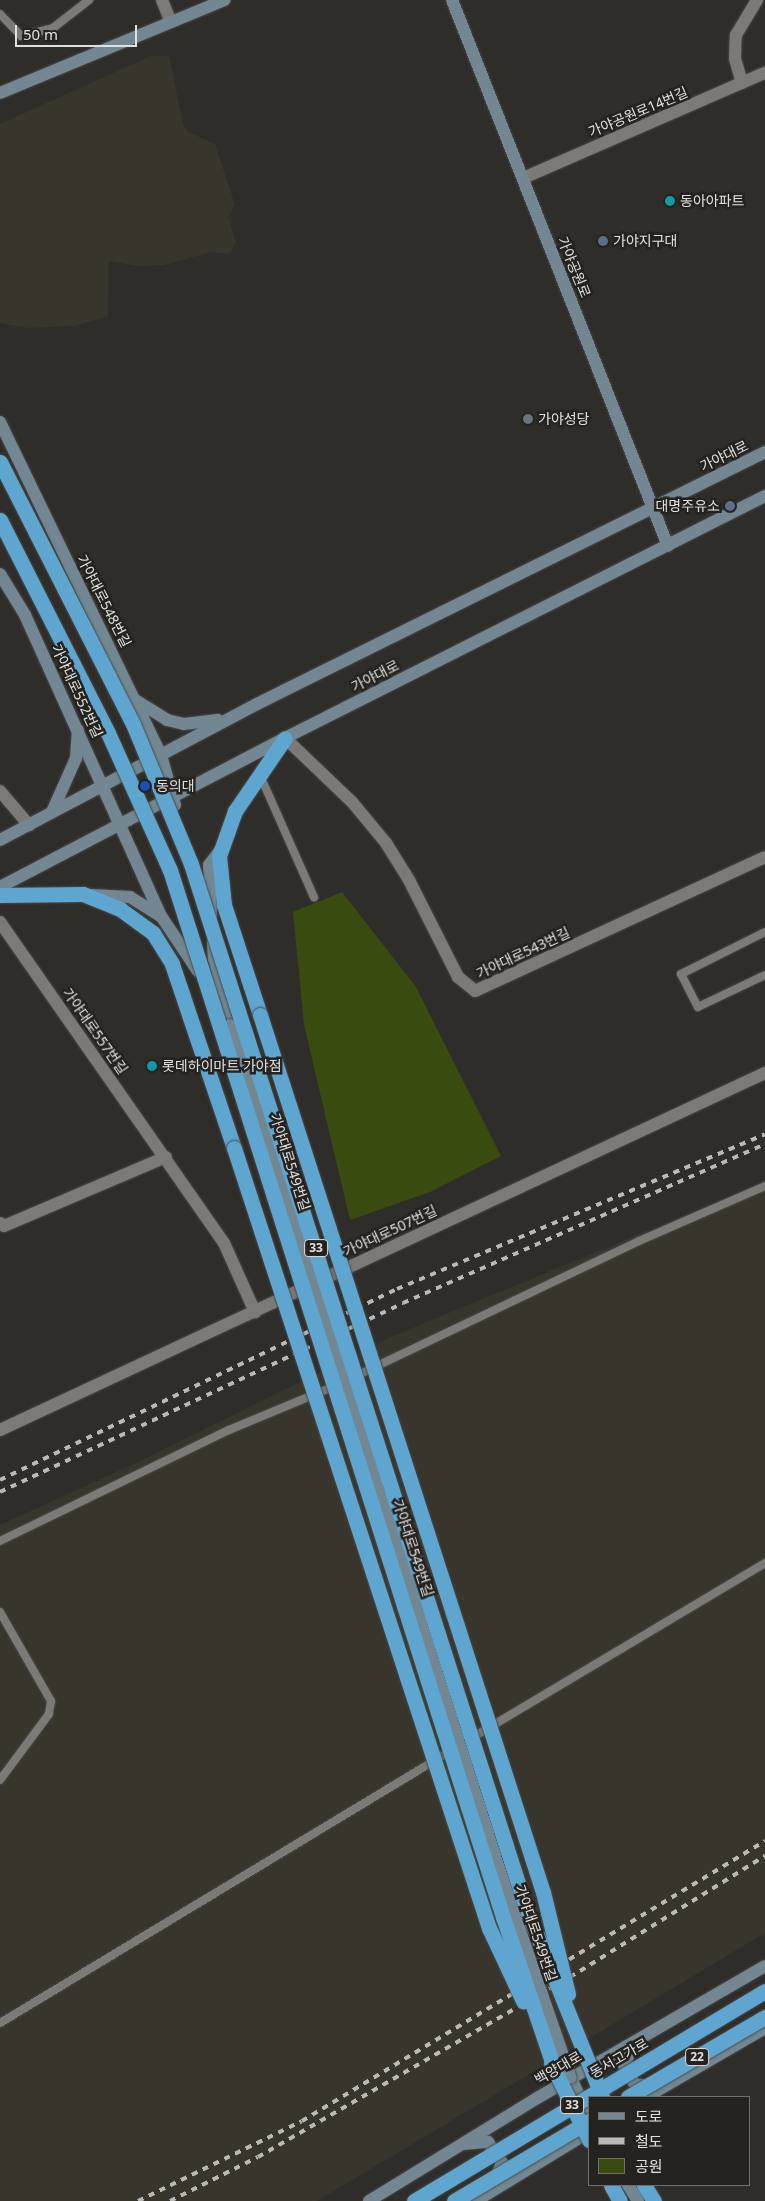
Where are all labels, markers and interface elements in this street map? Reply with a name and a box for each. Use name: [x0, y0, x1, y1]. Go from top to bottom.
scale bar: [18, 15, 140, 47]
text: 50 m: [23, 24, 58, 44]
street label: 가야공원로14번길: [586, 84, 690, 140]
place label: 동아아파트: [680, 193, 744, 209]
marker: 동아아파트: [664, 195, 676, 207]
place label: 가야지구대: [613, 233, 677, 249]
street label: 가야공원로: [554, 234, 594, 300]
marker: 가야지구대: [597, 235, 609, 247]
place label: 가야성당: [538, 411, 590, 427]
marker: 가야성당: [522, 413, 534, 425]
street label: 가야대로: [697, 437, 751, 475]
place label: 대명주유소: [656, 498, 720, 514]
marker: 대명주유소: [724, 500, 736, 512]
street label: 가야대로548번길: [74, 552, 134, 650]
street label: 가야대로552번길: [48, 642, 106, 740]
street label: 가야대로: [348, 657, 402, 695]
place label: 동의대: [156, 778, 195, 794]
marker: 동의대: [138, 779, 152, 793]
street label: 가야대로543번길: [474, 924, 572, 982]
street label: 가야대로557번길: [59, 985, 131, 1077]
place label: 롯데하이마트 가야점: [162, 1058, 282, 1074]
marker: 롯데하이마트 가야점: [146, 1060, 158, 1072]
street label: 가야대로549번길: [266, 1111, 314, 1213]
street label: 가야대로507번길: [341, 1202, 439, 1260]
road number: 33: [304, 1238, 328, 1258]
street label: 가야대로549번길: [389, 1497, 437, 1599]
street label: 가야대로549번길: [512, 1882, 560, 1984]
street label: 동서고가로: [587, 2035, 651, 2081]
street label: 백양대로: [531, 2048, 585, 2088]
road number: 22: [684, 2048, 710, 2066]
road number: 33: [560, 2096, 584, 2114]
legend: [588, 2096, 750, 2186]
text: 도로: [635, 2106, 663, 2126]
text: 철도: [635, 2131, 663, 2151]
text: 공원: [635, 2156, 663, 2176]

